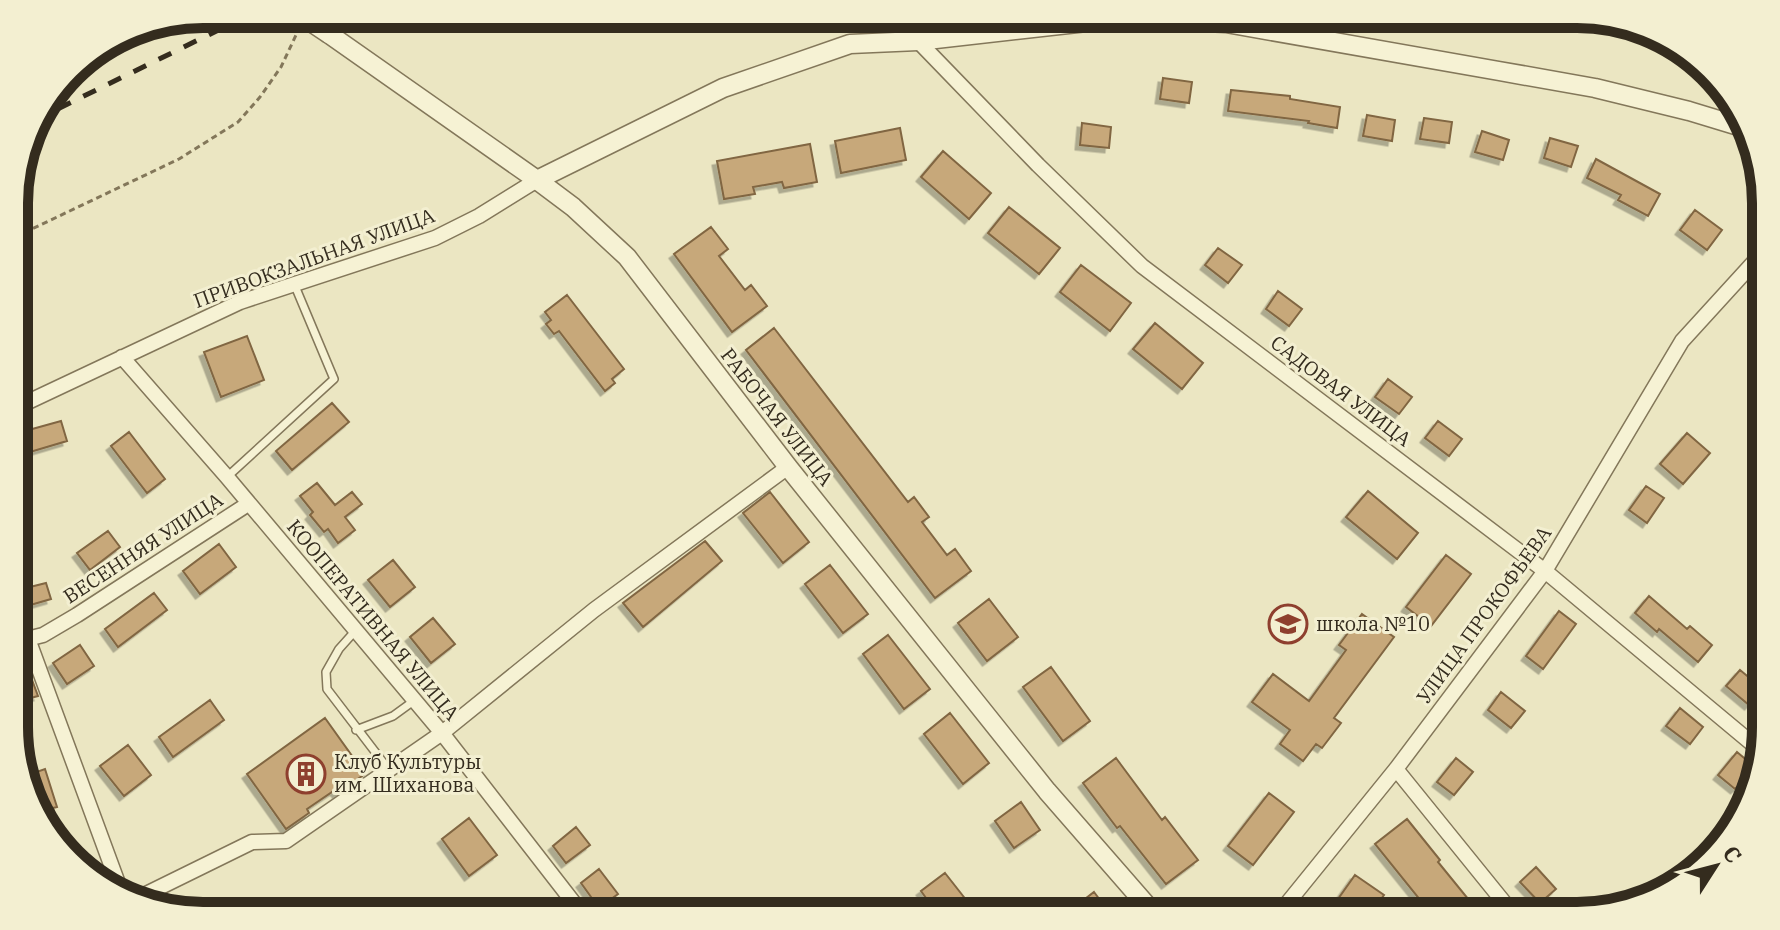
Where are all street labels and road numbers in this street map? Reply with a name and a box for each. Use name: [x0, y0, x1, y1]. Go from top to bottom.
street label: ПРИВОКЗАЛЬНАЯ УЛИЦА: [190, 201, 438, 314]
street label: САДОВАЯ УЛИЦА: [1265, 329, 1417, 453]
street label: РАБОЧАЯ УЛИЦА: [715, 342, 840, 492]
street label: ВЕСЕННЯЯ УЛИЦА: [58, 486, 228, 609]
street label: КООПЕРАТИВНАЯ УЛИЦА: [281, 513, 466, 726]
street label: УЛИЦА ПРОКОФЬЕВА: [1410, 520, 1557, 709]

